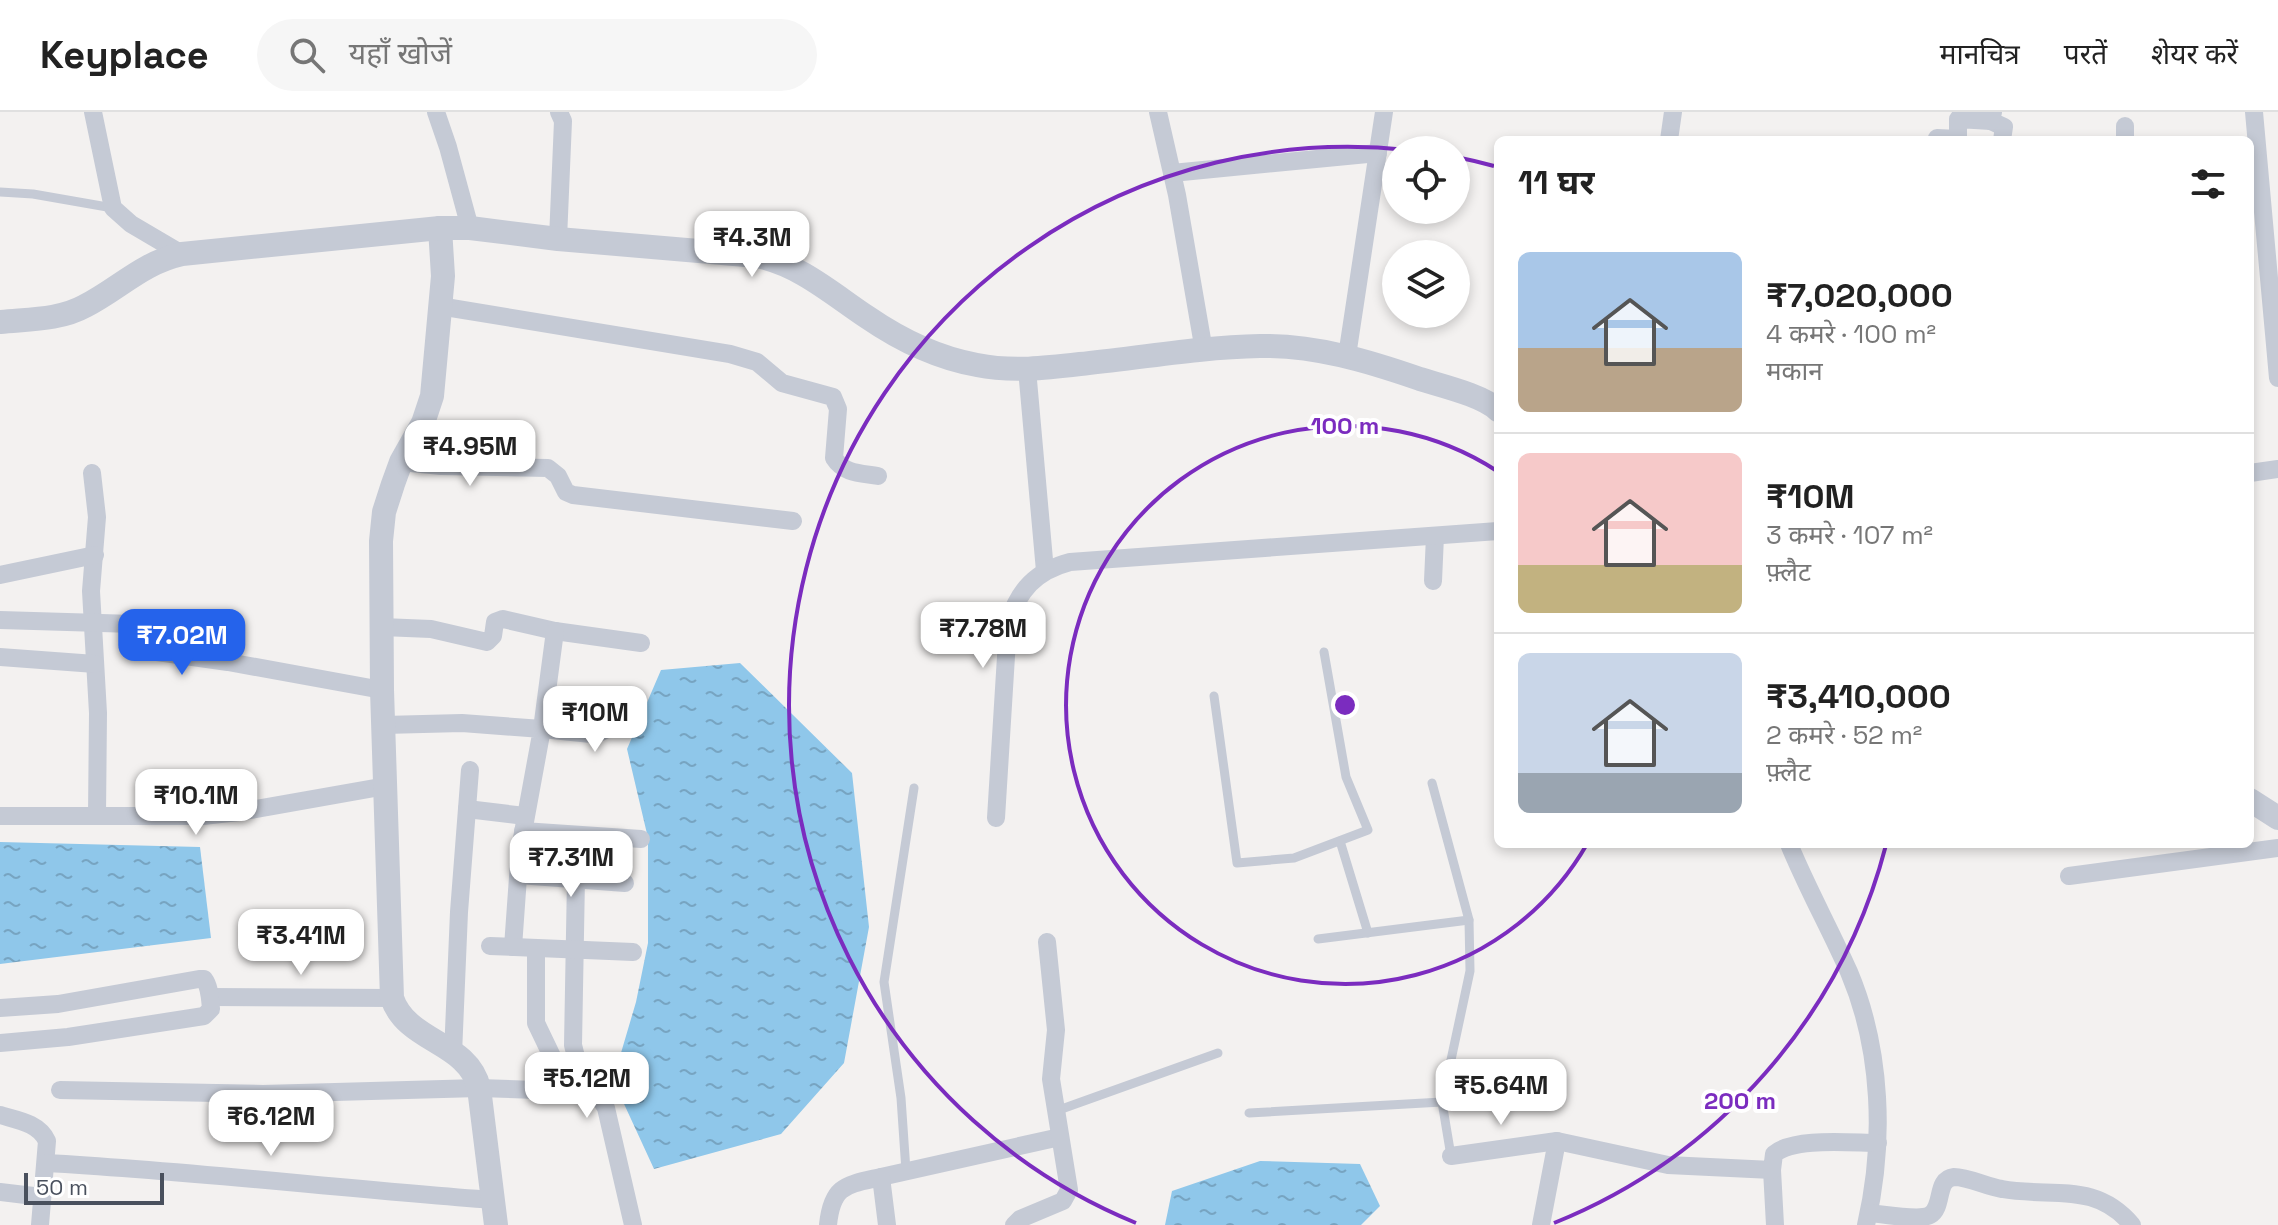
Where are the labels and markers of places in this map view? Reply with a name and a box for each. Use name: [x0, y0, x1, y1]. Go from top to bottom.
pin: ₹4.3M: [696, 211, 808, 279]
pin: ₹4.95M: [405, 420, 535, 488]
pin: ₹7.78M: [918, 602, 1048, 670]
pin: ₹7.02M: [117, 609, 247, 677]
pin: ₹10M: [548, 686, 642, 754]
centre of rings: [1331, 691, 1359, 719]
pin: ₹10.1M: [131, 769, 261, 837]
pin: ₹7.31M: [506, 831, 636, 899]
pin: ₹3.41M: [236, 909, 366, 977]
pin: ₹5.12M: [522, 1052, 652, 1120]
pin: ₹5.64M: [1436, 1059, 1566, 1127]
pin: ₹6.12M: [206, 1090, 336, 1158]

